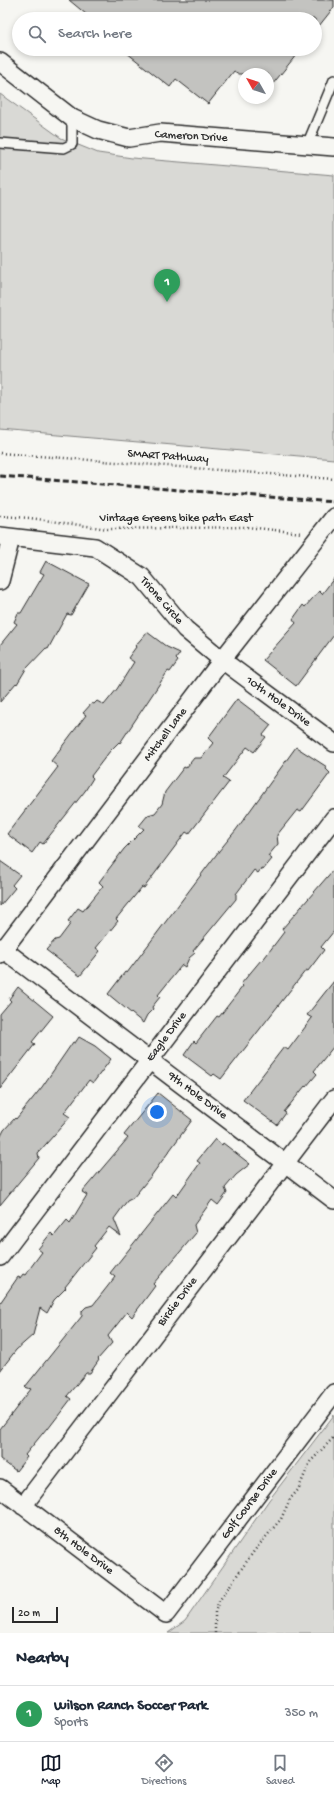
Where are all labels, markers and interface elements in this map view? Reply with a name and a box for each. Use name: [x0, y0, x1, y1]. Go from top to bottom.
search box: [12, 12, 322, 56]
icon: search: [26, 23, 48, 45]
text: Search here: [58, 25, 132, 43]
north arrow: [238, 68, 274, 104]
street label: Cameron Drive: [154, 128, 229, 146]
pin: 1: [154, 269, 180, 302]
street label: SMART Pathway: [127, 447, 209, 467]
street label: Vintage Greens bike path East: [98, 512, 254, 526]
street label: Trione Circle: [136, 574, 186, 628]
street label: 10th Hole Drive: [242, 673, 314, 731]
street label: Mitchell Lane: [141, 705, 191, 765]
street label: Eagle Drive: [144, 1009, 191, 1065]
street label: 9th Hole Drive: [164, 1068, 230, 1123]
your location: [147, 1102, 167, 1122]
street label: Birdie Drive: [154, 1274, 201, 1330]
street label: Golf Course Drive: [219, 1465, 282, 1542]
street label: 8th Hole Drive: [50, 1524, 116, 1579]
scale bar: [12, 1605, 58, 1624]
text: 20 m: [18, 1608, 40, 1620]
text: Nearby: [16, 1649, 69, 1669]
text: Wilson Ranch Soccer Park: [54, 1697, 207, 1715]
text: 1: [26, 1706, 32, 1721]
text: 350 m: [285, 1706, 318, 1721]
text: Sports: [54, 1715, 88, 1730]
tab: Map: [40, 1752, 62, 1788]
tab: Directions: [142, 1752, 186, 1788]
tab: Saved: [266, 1752, 294, 1788]

